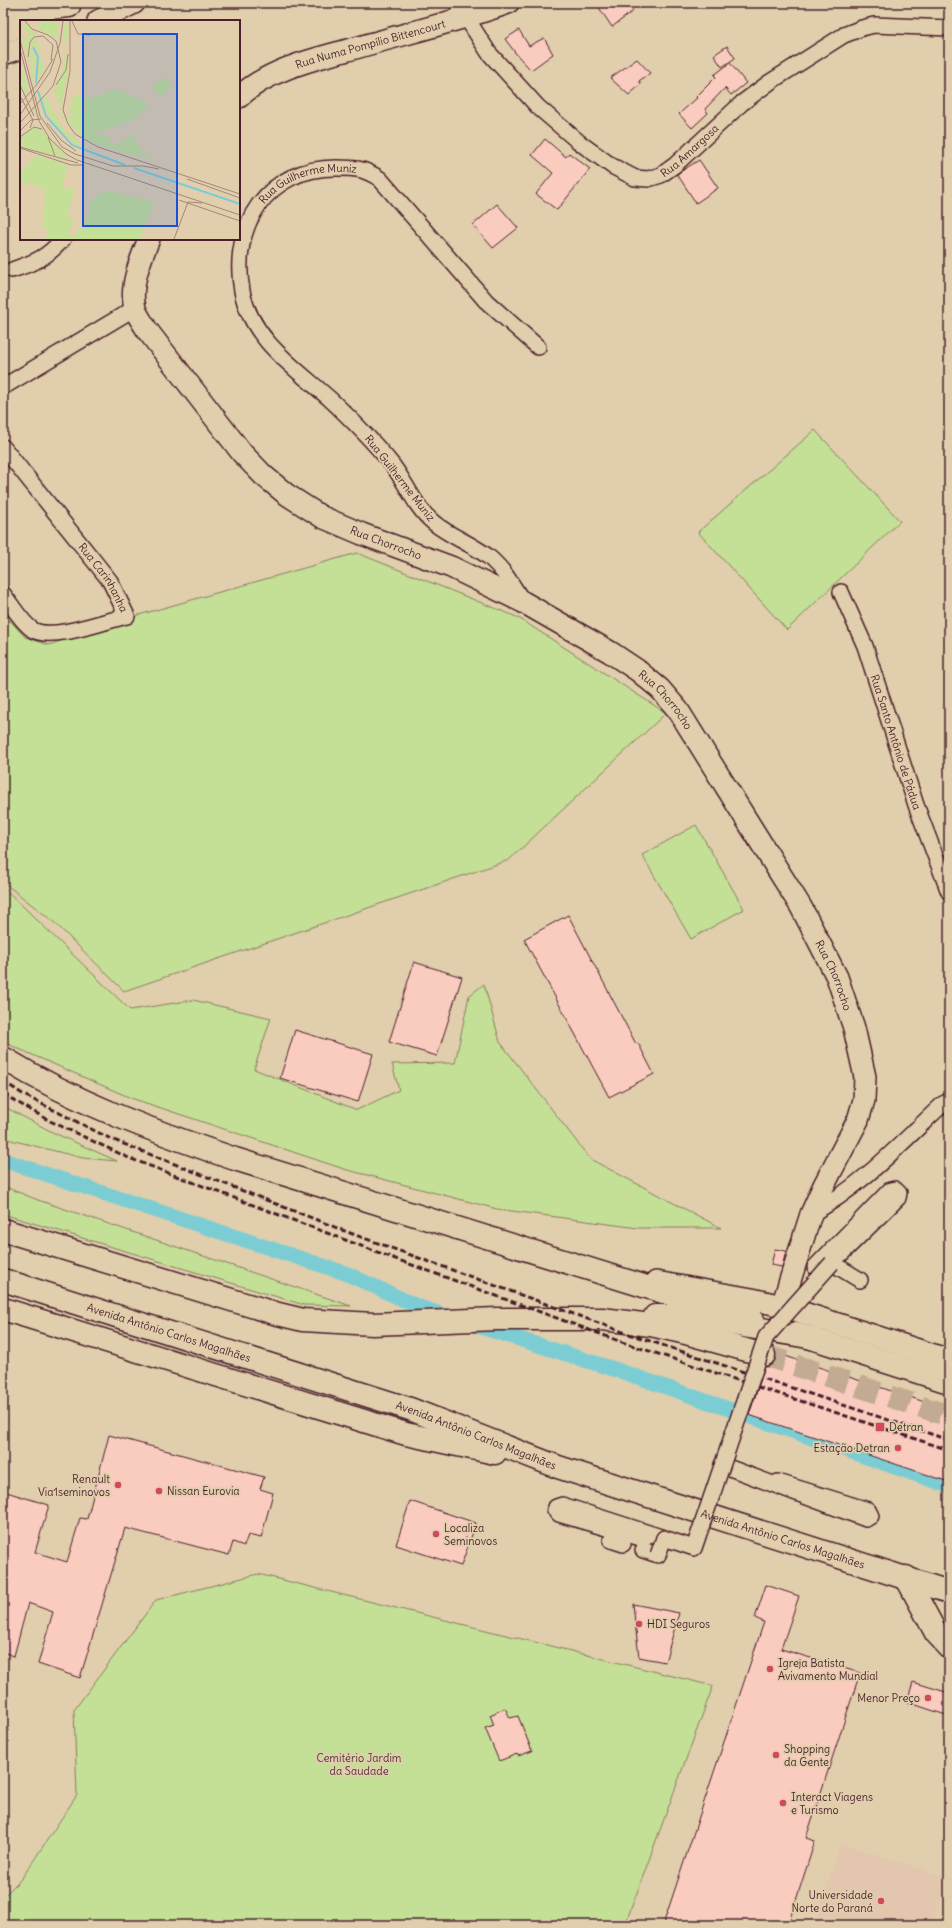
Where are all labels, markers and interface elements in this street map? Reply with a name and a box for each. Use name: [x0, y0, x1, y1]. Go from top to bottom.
street label: Rua Numa Pompílio Bittencourt: [293, 16, 447, 72]
inset map: [20, 20, 240, 240]
street label: Rua Amargosa: [658, 121, 721, 180]
street label: Rua Guilherme Muniz: [256, 161, 358, 206]
street label: Rua Guilherme Muniz: [362, 432, 438, 524]
street label: Rua Chorrocho: [348, 523, 424, 562]
street label: Rua Carinhanha: [75, 540, 131, 615]
street label: Rua Chorrocho: [636, 667, 695, 732]
street label: Rua Santo Antônio de Pádua: [868, 673, 924, 812]
street label: Rua Chorrocho: [812, 938, 855, 1012]
street label: Avenida Antônio Carlos Magalhães: [85, 1300, 253, 1365]
street label: Avenida Antônio Carlos Magalhães: [394, 1398, 558, 1473]
place label: Detran: [889, 1420, 923, 1434]
marker: Detran: [874, 1421, 886, 1433]
place label: Estação Detran: [814, 1441, 890, 1455]
marker: Estação Detran: [893, 1443, 903, 1453]
place label: Renault Via1seminovos: [38, 1472, 110, 1499]
marker: Renault Via1seminovos: [113, 1480, 123, 1490]
place label: Nissan Eurovia: [167, 1484, 240, 1498]
marker: Nissan Eurovia: [154, 1486, 164, 1496]
street label: Avenida Antônio Carlos Magalhães: [699, 1506, 867, 1572]
place label: Localiza Seminovos: [444, 1521, 497, 1548]
marker: Localiza Seminovos: [431, 1529, 441, 1539]
place label: HDI Seguros: [647, 1617, 710, 1631]
marker: HDI Seguros: [634, 1619, 644, 1629]
place label: Igreja Batista Avivamento Mundial: [778, 1656, 878, 1683]
marker: Igreja Batista Avivamento Mundial: [765, 1664, 775, 1674]
place label: Menor Preço: [857, 1691, 920, 1705]
marker: Menor Preço: [923, 1693, 933, 1703]
place label: Shopping da Gente: [784, 1742, 830, 1769]
marker: Shopping da Gente: [771, 1750, 781, 1760]
park label: Cemitério Jardim da Saudade: [316, 1751, 402, 1778]
place label: Interact Viagens e Turismo: [791, 1790, 873, 1817]
marker: Interact Viagens e Turismo: [778, 1798, 788, 1808]
place label: Universidade Norte do Paraná: [792, 1888, 873, 1915]
marker: Universidade Norte do Paraná: [876, 1896, 886, 1906]

